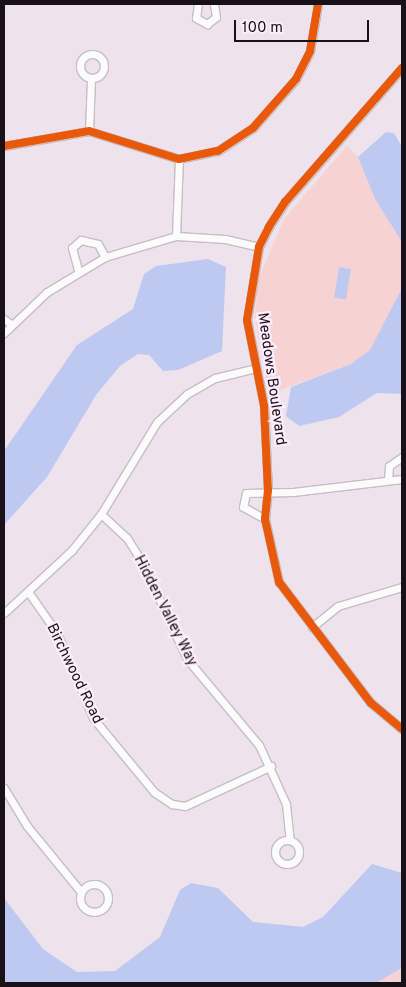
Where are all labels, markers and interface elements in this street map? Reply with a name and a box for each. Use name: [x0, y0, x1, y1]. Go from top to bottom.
scale bar: [236, 10, 371, 42]
text: 100 m: [242, 19, 283, 38]
street label: Meadows Boulevard: [253, 311, 289, 447]
street label: Hidden Valley Way: [129, 552, 201, 670]
street label: Birchwood Road: [42, 621, 106, 727]

